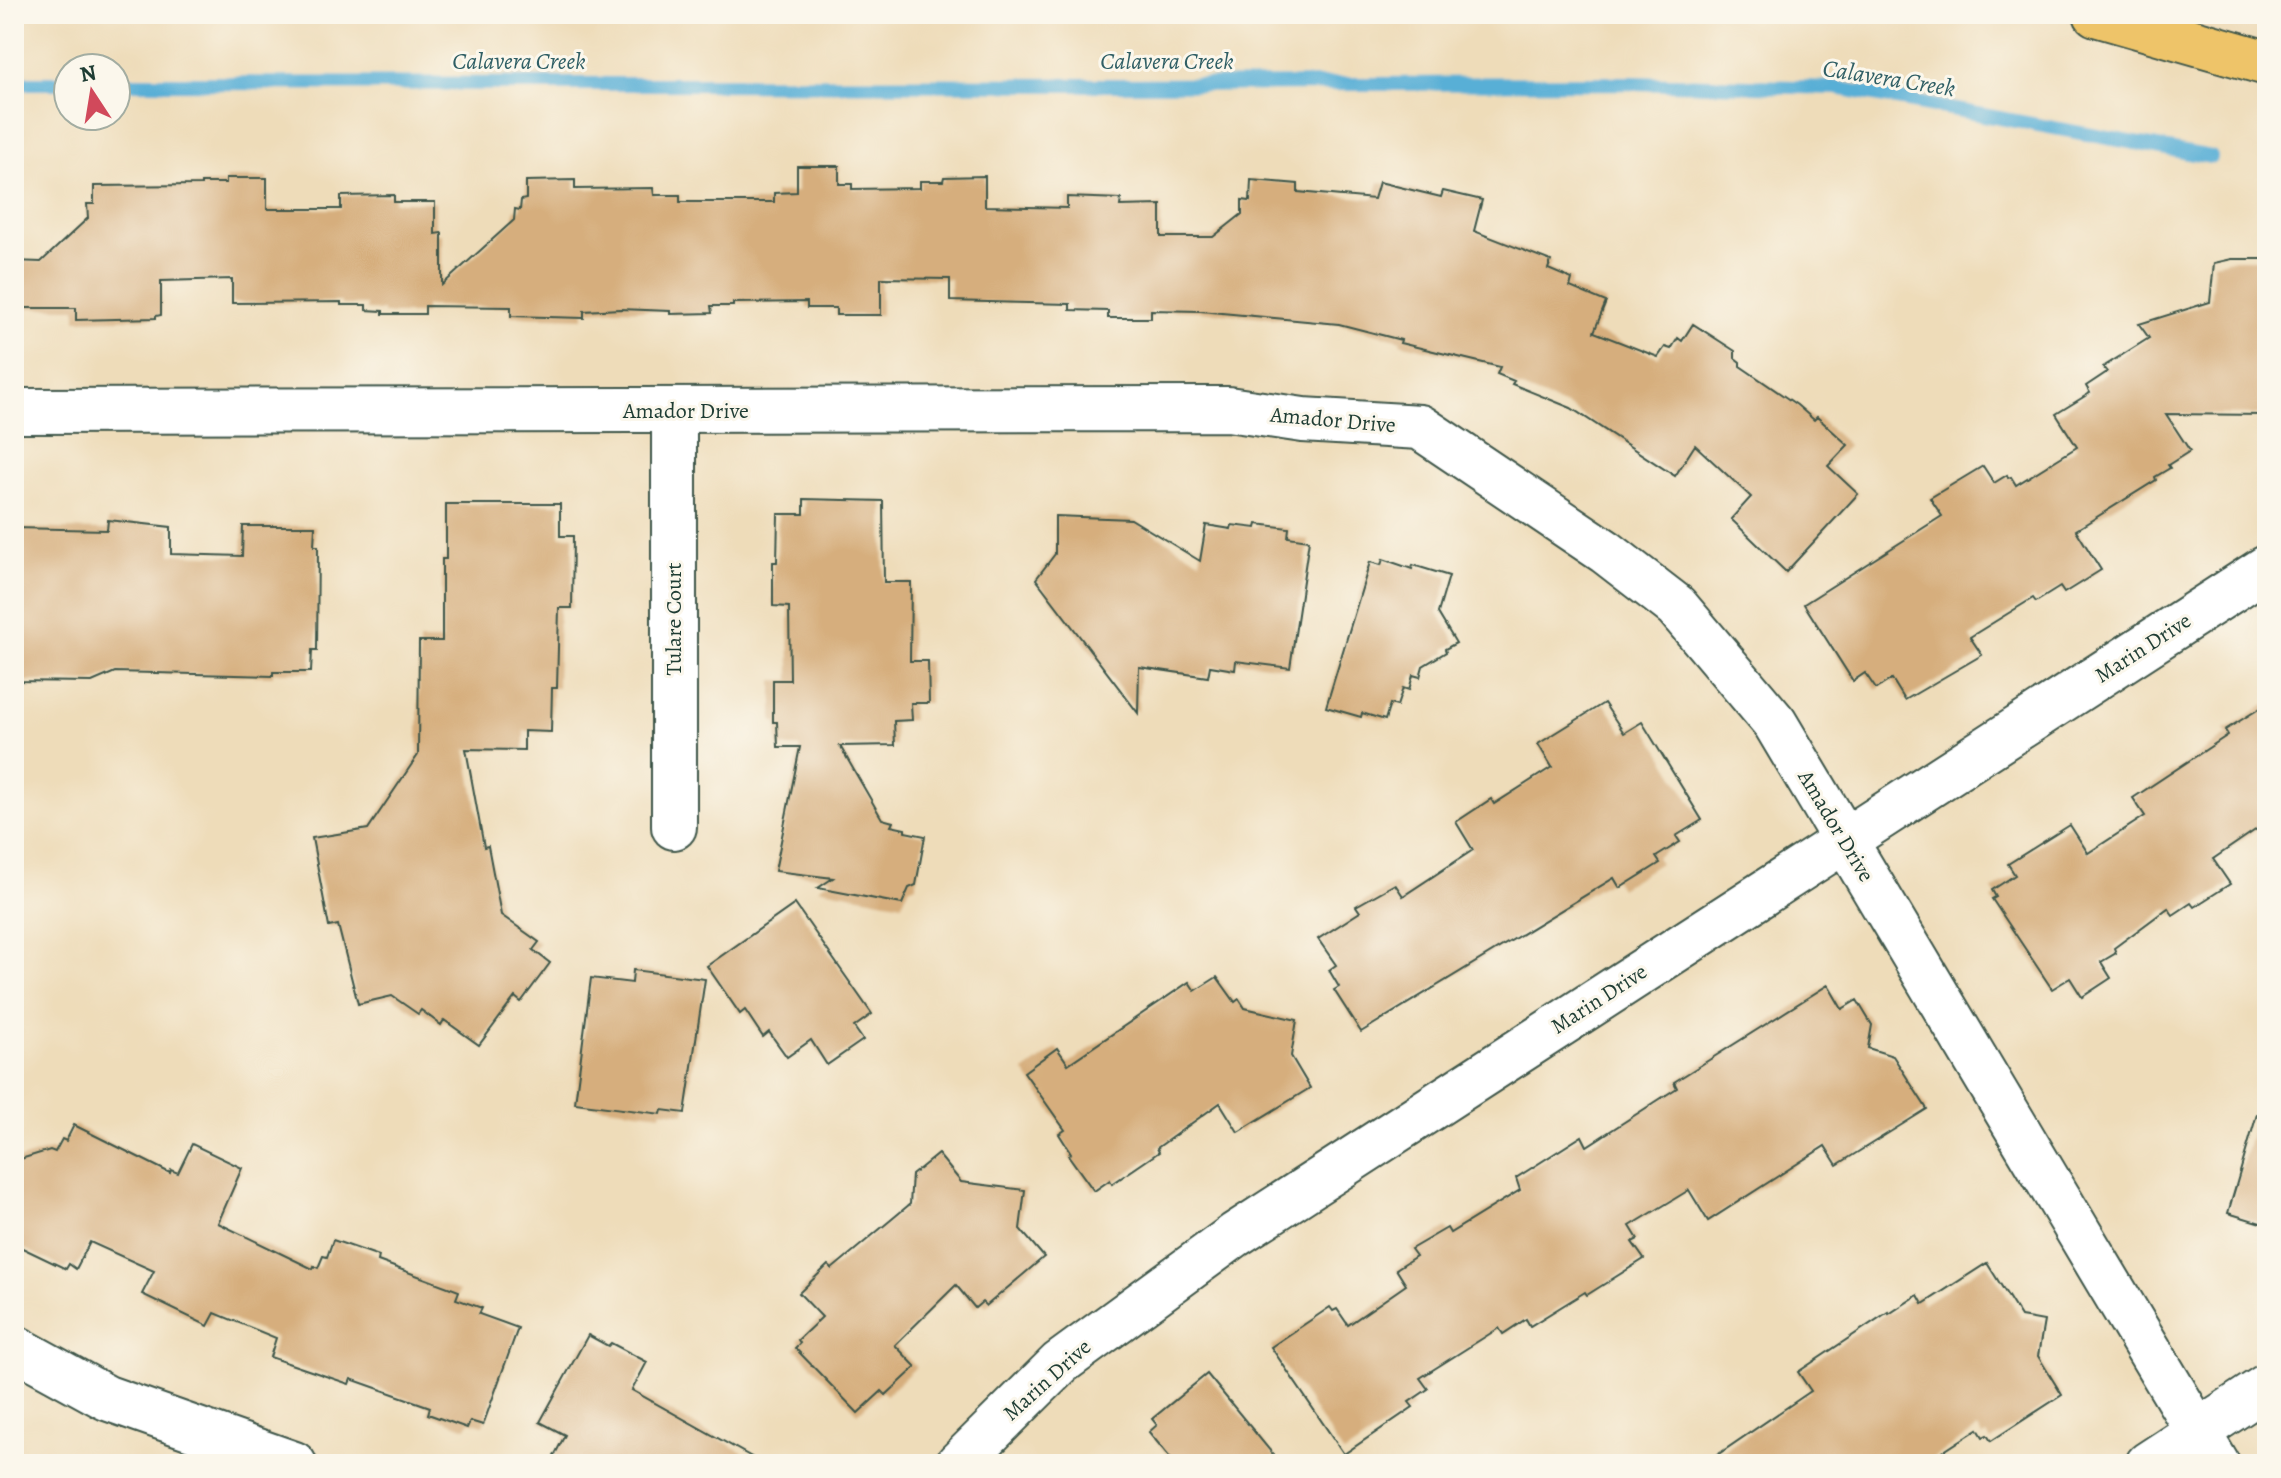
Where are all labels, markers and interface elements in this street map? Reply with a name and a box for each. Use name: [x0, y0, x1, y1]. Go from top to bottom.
water label: Calavera Creek: [452, 45, 586, 77]
water label: Calavera Creek: [1100, 45, 1234, 77]
north arrow: [52, 52, 132, 132]
water label: Calavera Creek: [1821, 52, 1958, 104]
text: N: [77, 57, 99, 90]
street label: Amador Drive: [622, 396, 749, 426]
street label: Amador Drive: [1268, 399, 1397, 440]
street label: Tulare Court: [659, 562, 689, 676]
street label: Marin Drive: [2089, 606, 2197, 690]
street label: Amador Drive: [1790, 763, 1881, 888]
street label: Marin Drive: [1545, 957, 1653, 1041]
street label: Marin Drive: [996, 1332, 1098, 1428]

